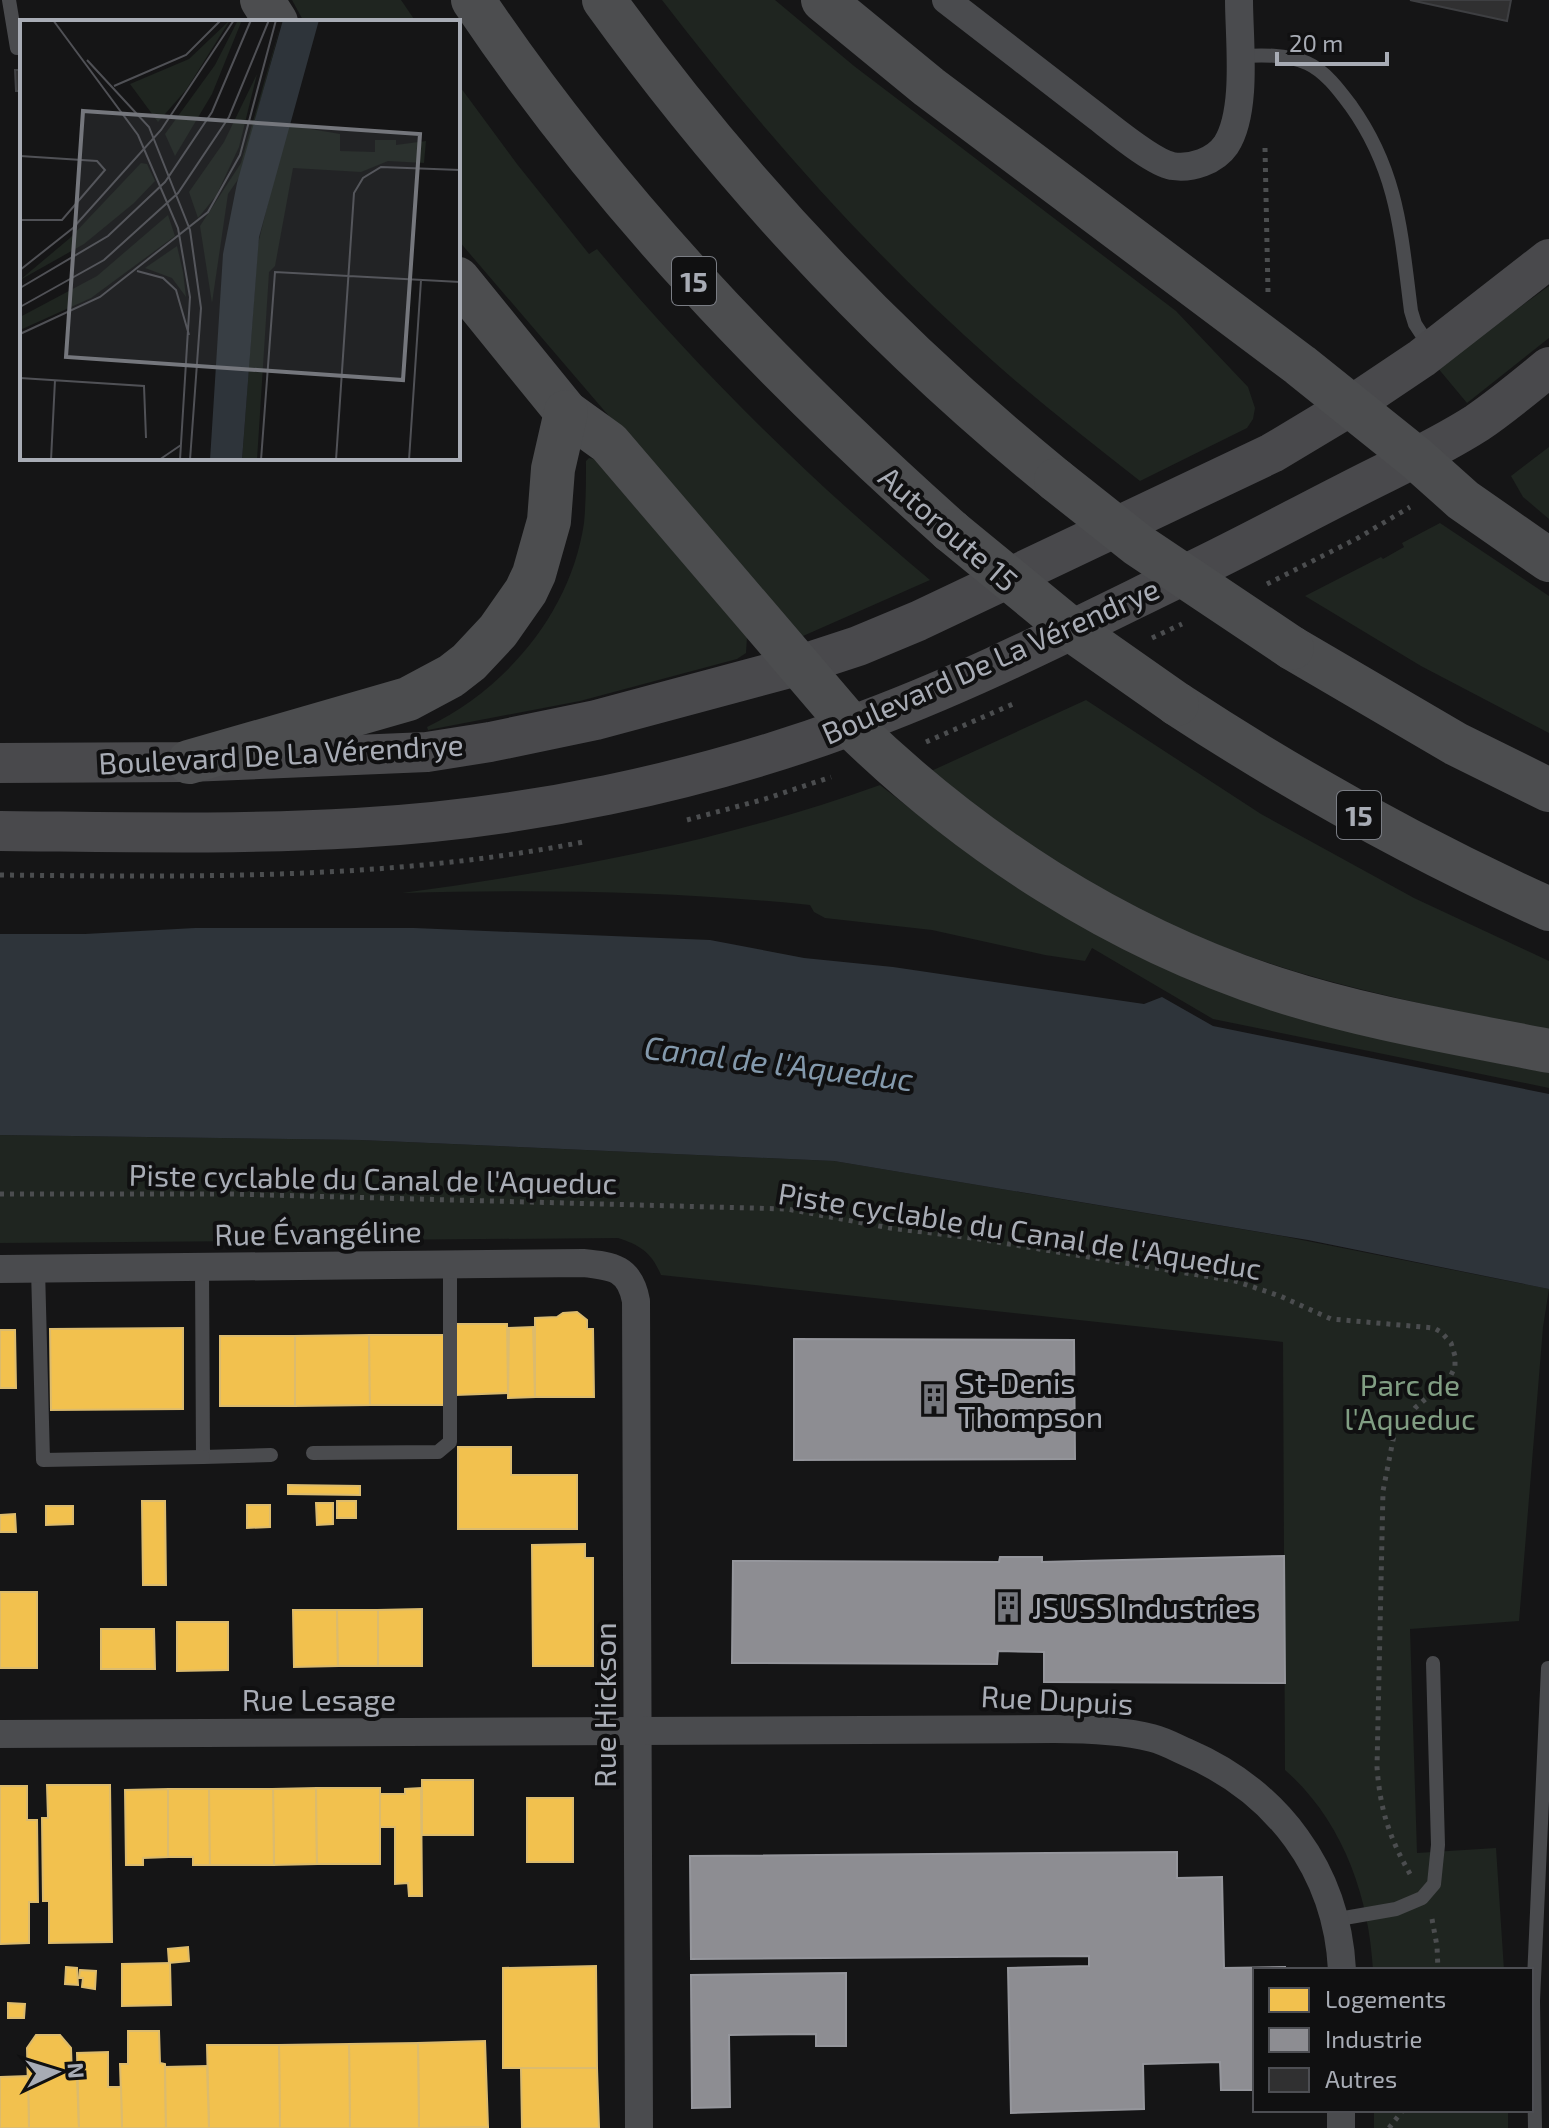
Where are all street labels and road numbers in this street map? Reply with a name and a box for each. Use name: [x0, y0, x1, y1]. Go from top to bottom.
road number: 15: [672, 257, 716, 305]
street label: Autoroute 15: [872, 458, 1026, 598]
street label: Boulevard De La Vérendrye: [816, 569, 1164, 751]
street label: Boulevard De La Vérendrye: [98, 725, 464, 781]
road number: 15: [1337, 791, 1381, 839]
street label: Piste cyclable du Canal de l'Aqueduc: [128, 1156, 618, 1200]
street label: Piste cyclable du Canal de l'Aqueduc: [776, 1174, 1264, 1286]
street label: Rue Évangéline: [214, 1212, 422, 1252]
street label: Rue Hickson: [586, 1622, 622, 1788]
street label: Rue Dupuis: [980, 1677, 1134, 1721]
street label: Rue Lesage: [242, 1681, 396, 1717]

